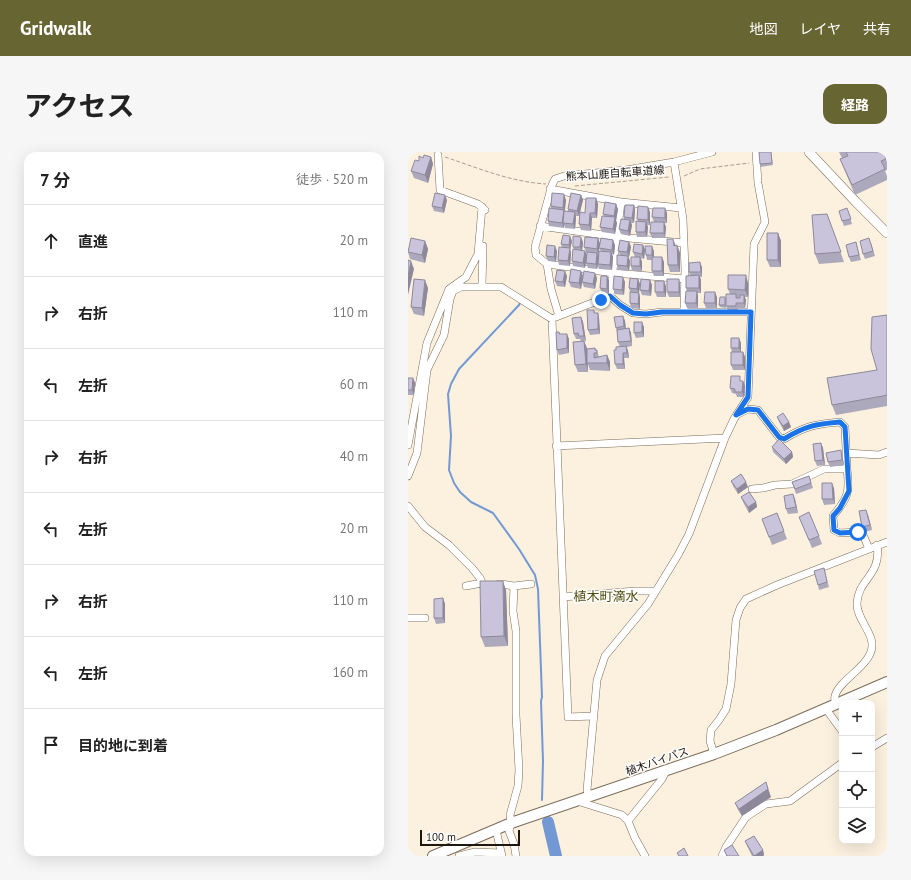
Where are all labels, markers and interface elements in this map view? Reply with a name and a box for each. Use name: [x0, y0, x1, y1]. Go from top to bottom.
text: Gridwalk: [20, 16, 92, 40]
text: 地図: [749, 20, 777, 38]
text: レイヤ: [799, 20, 841, 38]
text: 共有: [863, 20, 891, 38]
button: 経路: [823, 84, 887, 124]
text: アクセス: [24, 87, 135, 124]
street label: 熊本山鹿自転車道線: [565, 163, 665, 183]
text: 7 分: [40, 169, 70, 191]
text: 徒歩 · 520 m: [296, 171, 368, 188]
icon: ahead: [40, 230, 62, 252]
text: 直進: [78, 232, 108, 251]
text: 20 m: [340, 232, 368, 249]
route end: [592, 291, 610, 309]
icon: right: [40, 302, 62, 324]
text: 右折: [78, 304, 108, 323]
text: 110 m: [333, 304, 368, 321]
icon: left: [40, 374, 62, 396]
text: 左折: [78, 376, 108, 395]
text: 60 m: [340, 376, 368, 393]
icon: right: [40, 446, 62, 468]
text: 右折: [78, 448, 108, 467]
text: 40 m: [340, 448, 368, 465]
icon: left: [40, 518, 62, 540]
text: 左折: [78, 520, 108, 539]
text: 20 m: [340, 520, 368, 537]
route start: [849, 523, 867, 541]
district label: 植木町滴水: [573, 588, 639, 605]
icon: right: [40, 590, 62, 612]
text: 右折: [78, 592, 108, 611]
text: 110 m: [333, 592, 368, 609]
icon: left: [40, 662, 62, 684]
text: 左折: [78, 664, 108, 683]
text: 160 m: [333, 664, 368, 681]
map controls: [839, 700, 875, 844]
button: +: [839, 700, 875, 736]
icon: arrive: [40, 734, 62, 756]
text: 目的地に到着: [78, 736, 168, 755]
button: −: [839, 736, 875, 772]
street label: 植木バイパス: [624, 744, 690, 778]
button: locate: [839, 772, 875, 808]
button: layers: [839, 808, 875, 844]
scale bar: [420, 828, 520, 847]
text: 100 m: [426, 830, 456, 844]

